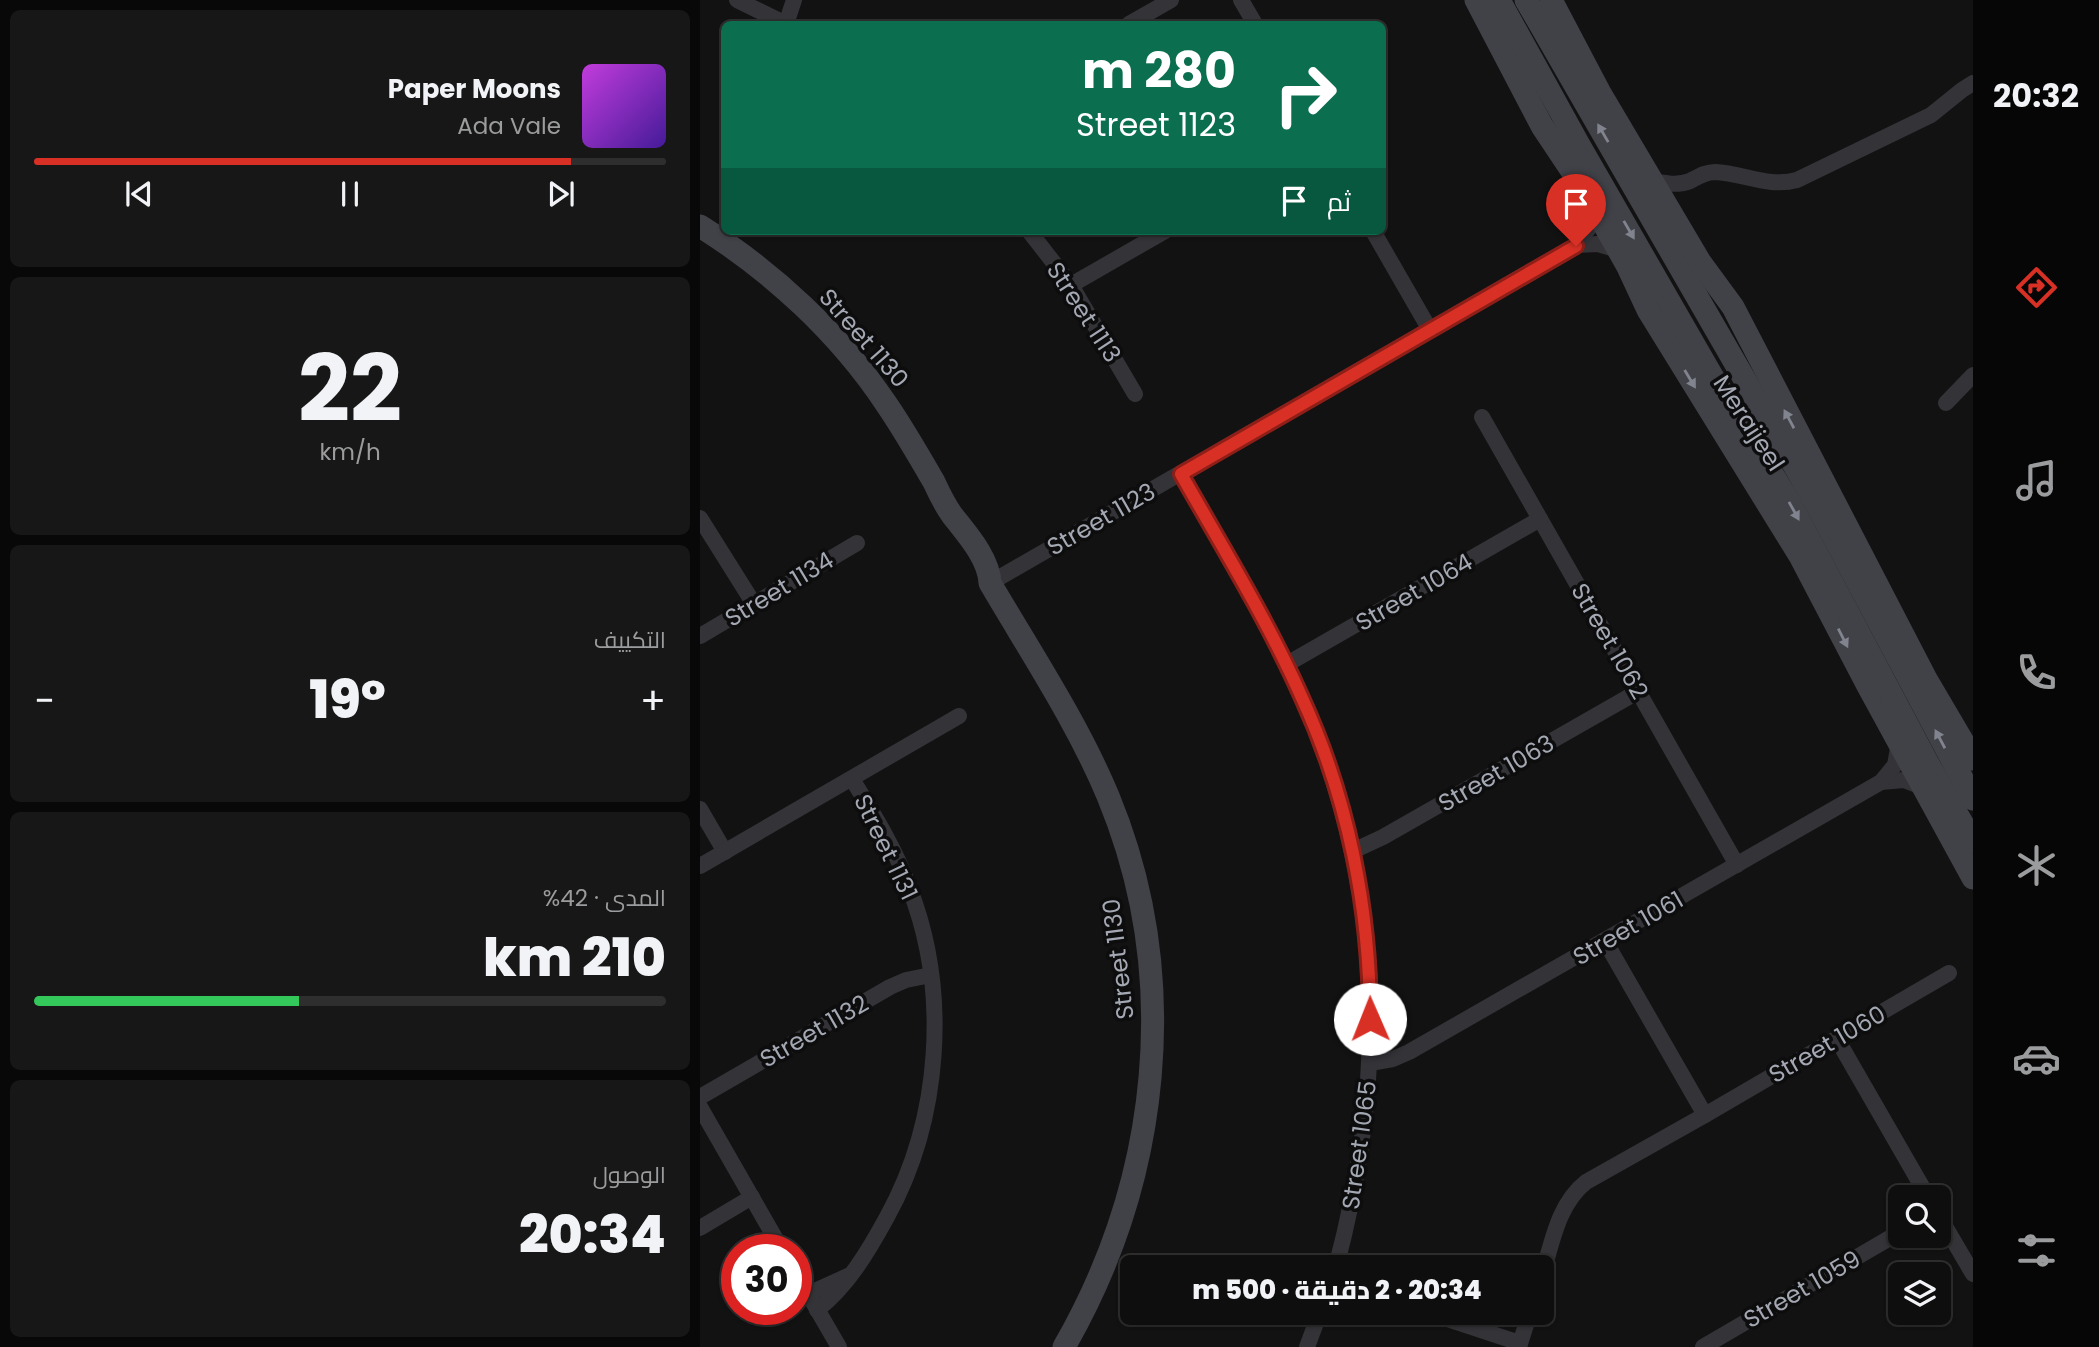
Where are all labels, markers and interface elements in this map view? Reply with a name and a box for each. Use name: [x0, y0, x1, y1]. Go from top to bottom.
text: 280 m: [1082, 37, 1236, 105]
icon: right: [1260, 49, 1351, 140]
text: Paper Moons: [388, 71, 561, 107]
text: 20:32: [1993, 73, 2079, 118]
text: Street 1123: [1076, 102, 1236, 147]
text: Ada Vale: [457, 110, 561, 142]
one-way arrow: [1597, 124, 1609, 143]
pin: [1546, 174, 1606, 246]
icon: previous: [120, 175, 158, 213]
icon: pause: [331, 175, 369, 213]
icon: next: [542, 175, 580, 213]
icon: arrive: [1275, 182, 1313, 220]
text: ثم: [1327, 184, 1351, 220]
icon: arrive: [1557, 185, 1595, 223]
one-way arrow: [1622, 221, 1635, 240]
street label: Street 1113: [1039, 255, 1129, 369]
icon: directions: [2012, 263, 2061, 312]
street label: Street 1130: [812, 281, 916, 395]
text: 22: [298, 325, 402, 453]
one-way arrow: [1684, 369, 1696, 388]
street label: Meraijeel: [1706, 369, 1792, 477]
one-way arrow: [1783, 409, 1795, 429]
text: km/h: [319, 436, 381, 468]
icon: music: [2012, 456, 2061, 505]
street label: Street 1123: [1041, 475, 1161, 563]
one-way arrow: [1788, 501, 1800, 520]
street label: Street 1134: [719, 544, 839, 634]
street label: Street 1064: [1350, 545, 1478, 639]
street label: Street 1062: [1564, 577, 1656, 705]
text: التكييف: [594, 624, 666, 656]
one-way arrow: [1838, 628, 1849, 648]
icon: phone: [2012, 648, 2061, 697]
text: 19°: [309, 663, 386, 736]
text: −: [34, 674, 55, 727]
text: +: [640, 674, 666, 727]
street label: Street 1063: [1432, 727, 1560, 819]
one-way arrow: [1934, 729, 1945, 749]
street label: Street 1131: [846, 789, 926, 905]
icon: climate: [2012, 841, 2061, 890]
text: المدى · 42%: [543, 882, 666, 914]
street label: Street 1061: [1567, 883, 1689, 973]
street label: Street 1130: [1094, 897, 1142, 1021]
text: 210 km: [483, 921, 666, 994]
position arrow: [1333, 982, 1407, 1056]
street label: Street 1132: [754, 987, 874, 1075]
street label: Street 1060: [1763, 997, 1891, 1091]
icon: car: [2012, 1034, 2061, 1083]
street label: Street 1065: [1334, 1078, 1384, 1212]
text: الوصول: [593, 1159, 666, 1191]
map controls: [1888, 1185, 1951, 1325]
button: search: [1888, 1185, 1951, 1248]
text: 20:34: [519, 1198, 666, 1271]
icon: filters: [2012, 1226, 2061, 1275]
speed limit sign: 30: [721, 1234, 812, 1325]
street label: Street 1059: [1738, 1242, 1866, 1336]
button: layers: [1888, 1262, 1951, 1325]
text: 20:34 · 2 دقيقة · 500 m: [1192, 1272, 1482, 1308]

